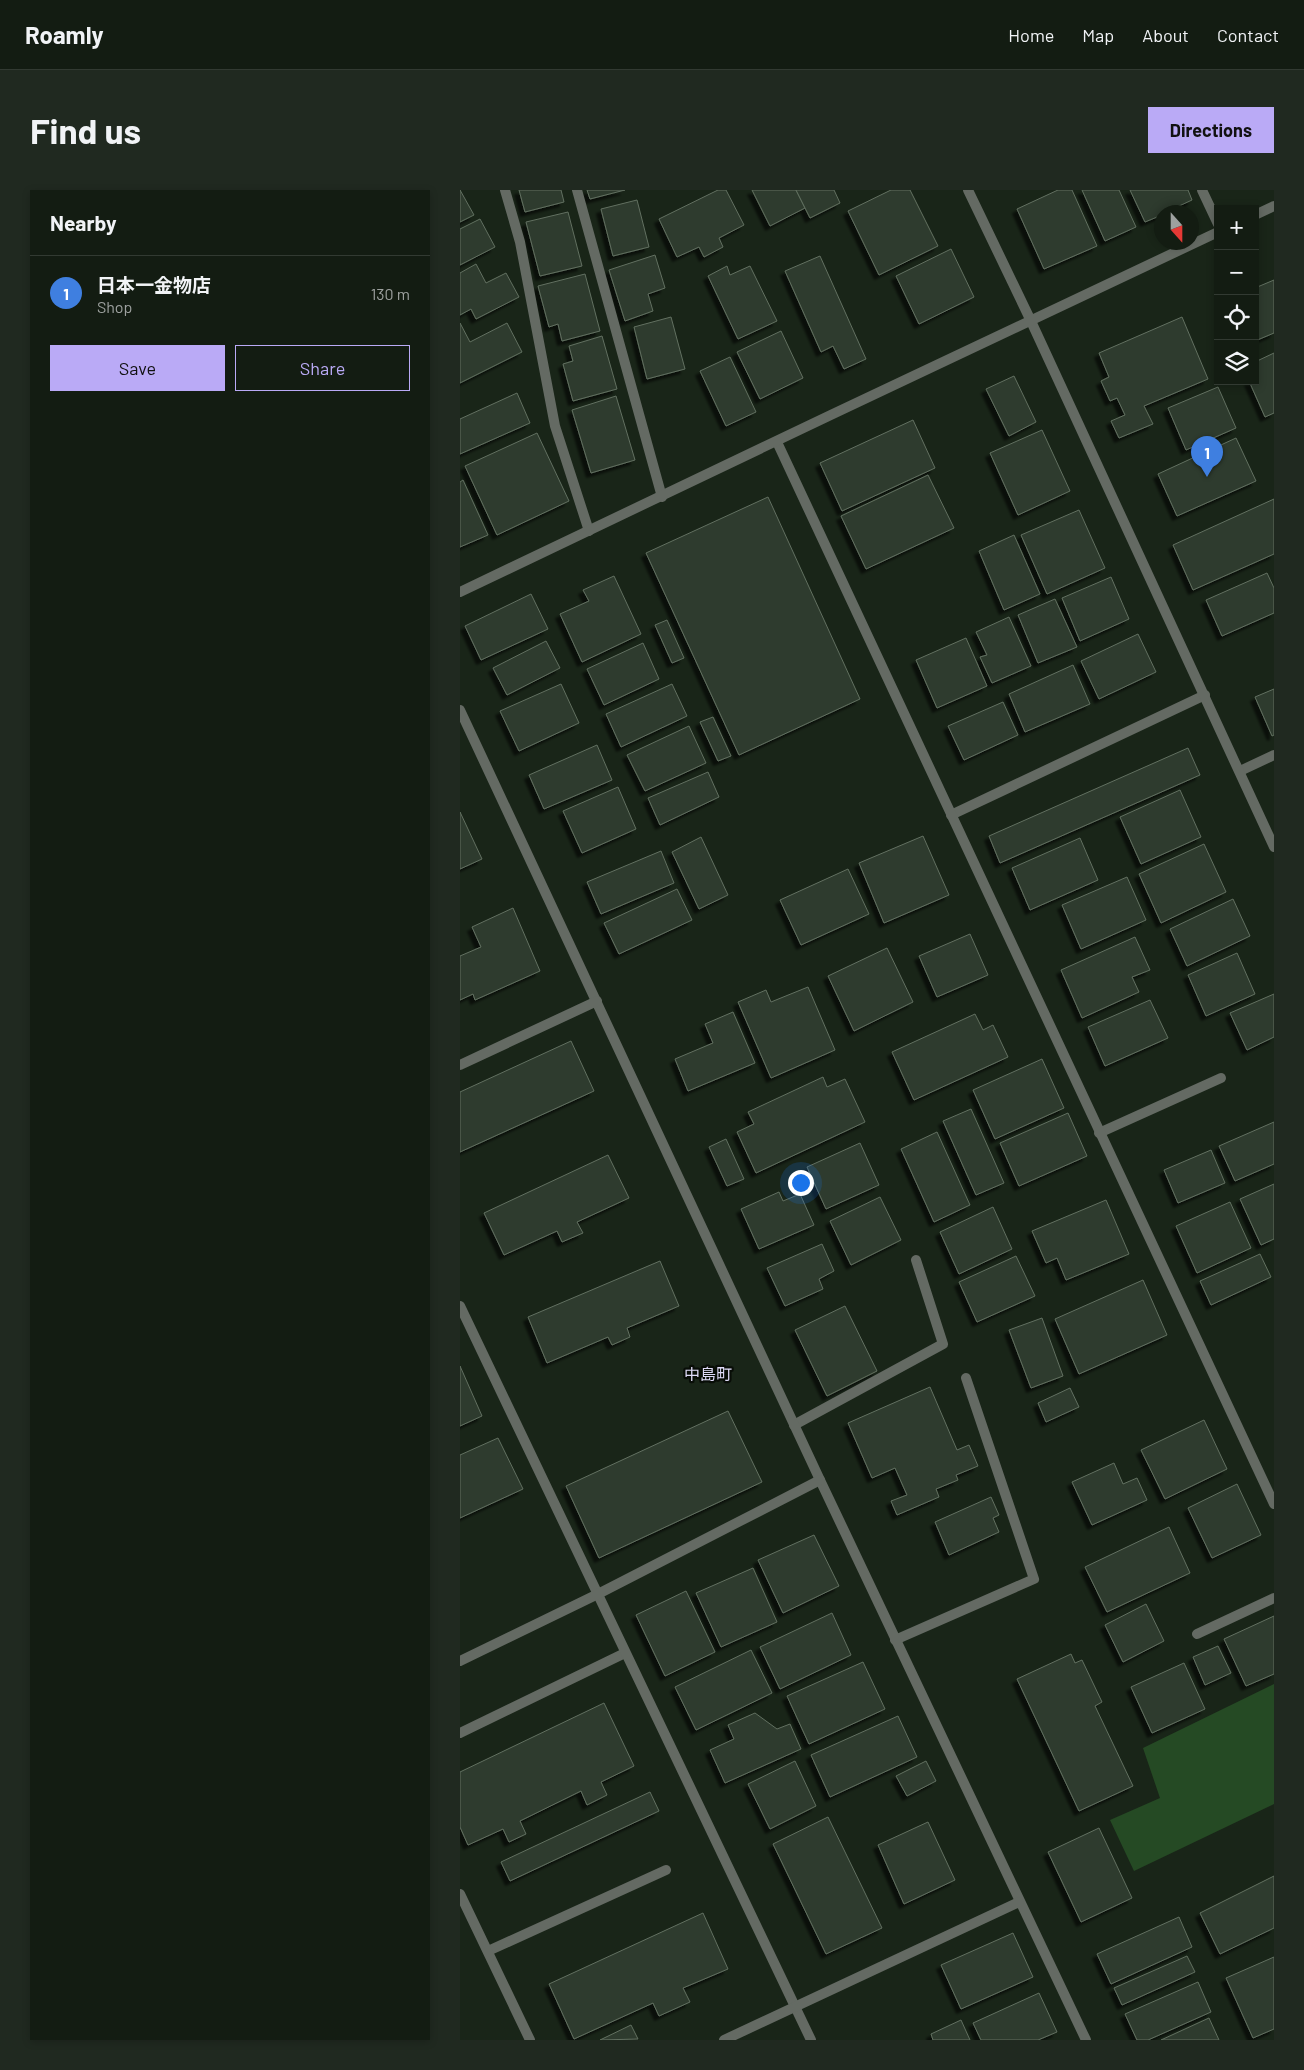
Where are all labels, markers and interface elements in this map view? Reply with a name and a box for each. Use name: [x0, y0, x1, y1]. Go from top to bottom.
text: Roamly: [25, 20, 104, 49]
text: Home: [1008, 24, 1054, 46]
text: Map: [1082, 24, 1114, 46]
text: About: [1142, 24, 1189, 46]
text: Contact: [1217, 24, 1279, 46]
button: Directions: [1148, 107, 1274, 153]
text: Find us: [30, 109, 141, 151]
north arrow: [1154, 205, 1199, 250]
map controls: [1214, 205, 1259, 385]
button: +: [1214, 205, 1259, 250]
text: Nearby: [50, 210, 116, 235]
button: −: [1214, 250, 1259, 295]
text: 日本一金物店: [97, 273, 211, 296]
text: 1: [63, 284, 69, 303]
text: 130 m: [371, 284, 410, 303]
button: locate: [1214, 295, 1259, 340]
text: Shop: [97, 297, 132, 316]
button: layers: [1214, 340, 1259, 385]
button: Save: [50, 345, 225, 391]
button: Share: [235, 345, 410, 391]
pin: 1: [1191, 436, 1223, 477]
your location: [788, 1170, 814, 1196]
district label: 中島町: [684, 1364, 732, 1383]

